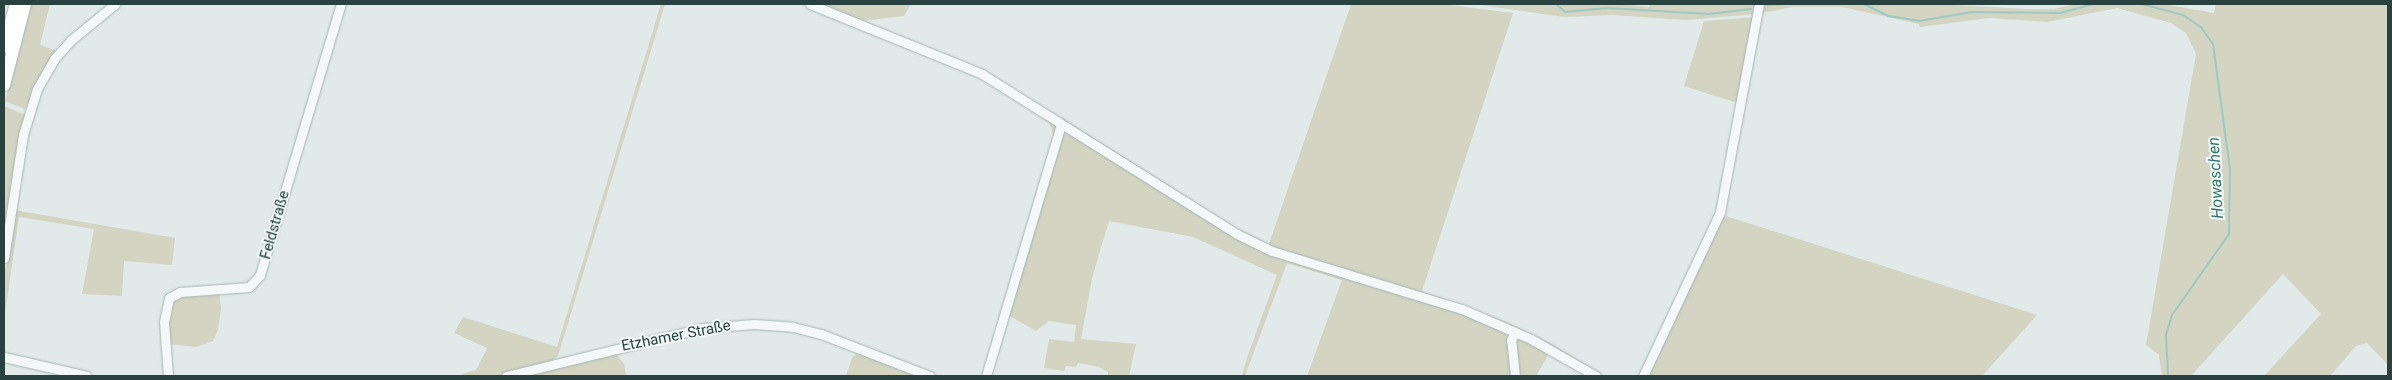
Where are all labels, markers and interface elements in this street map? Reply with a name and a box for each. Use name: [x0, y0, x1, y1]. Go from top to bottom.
water label: Howaschen: [2204, 137, 2228, 219]
street label: Feldstraße: [257, 189, 293, 261]
street label: Etzhamer Straße: [620, 317, 732, 355]

